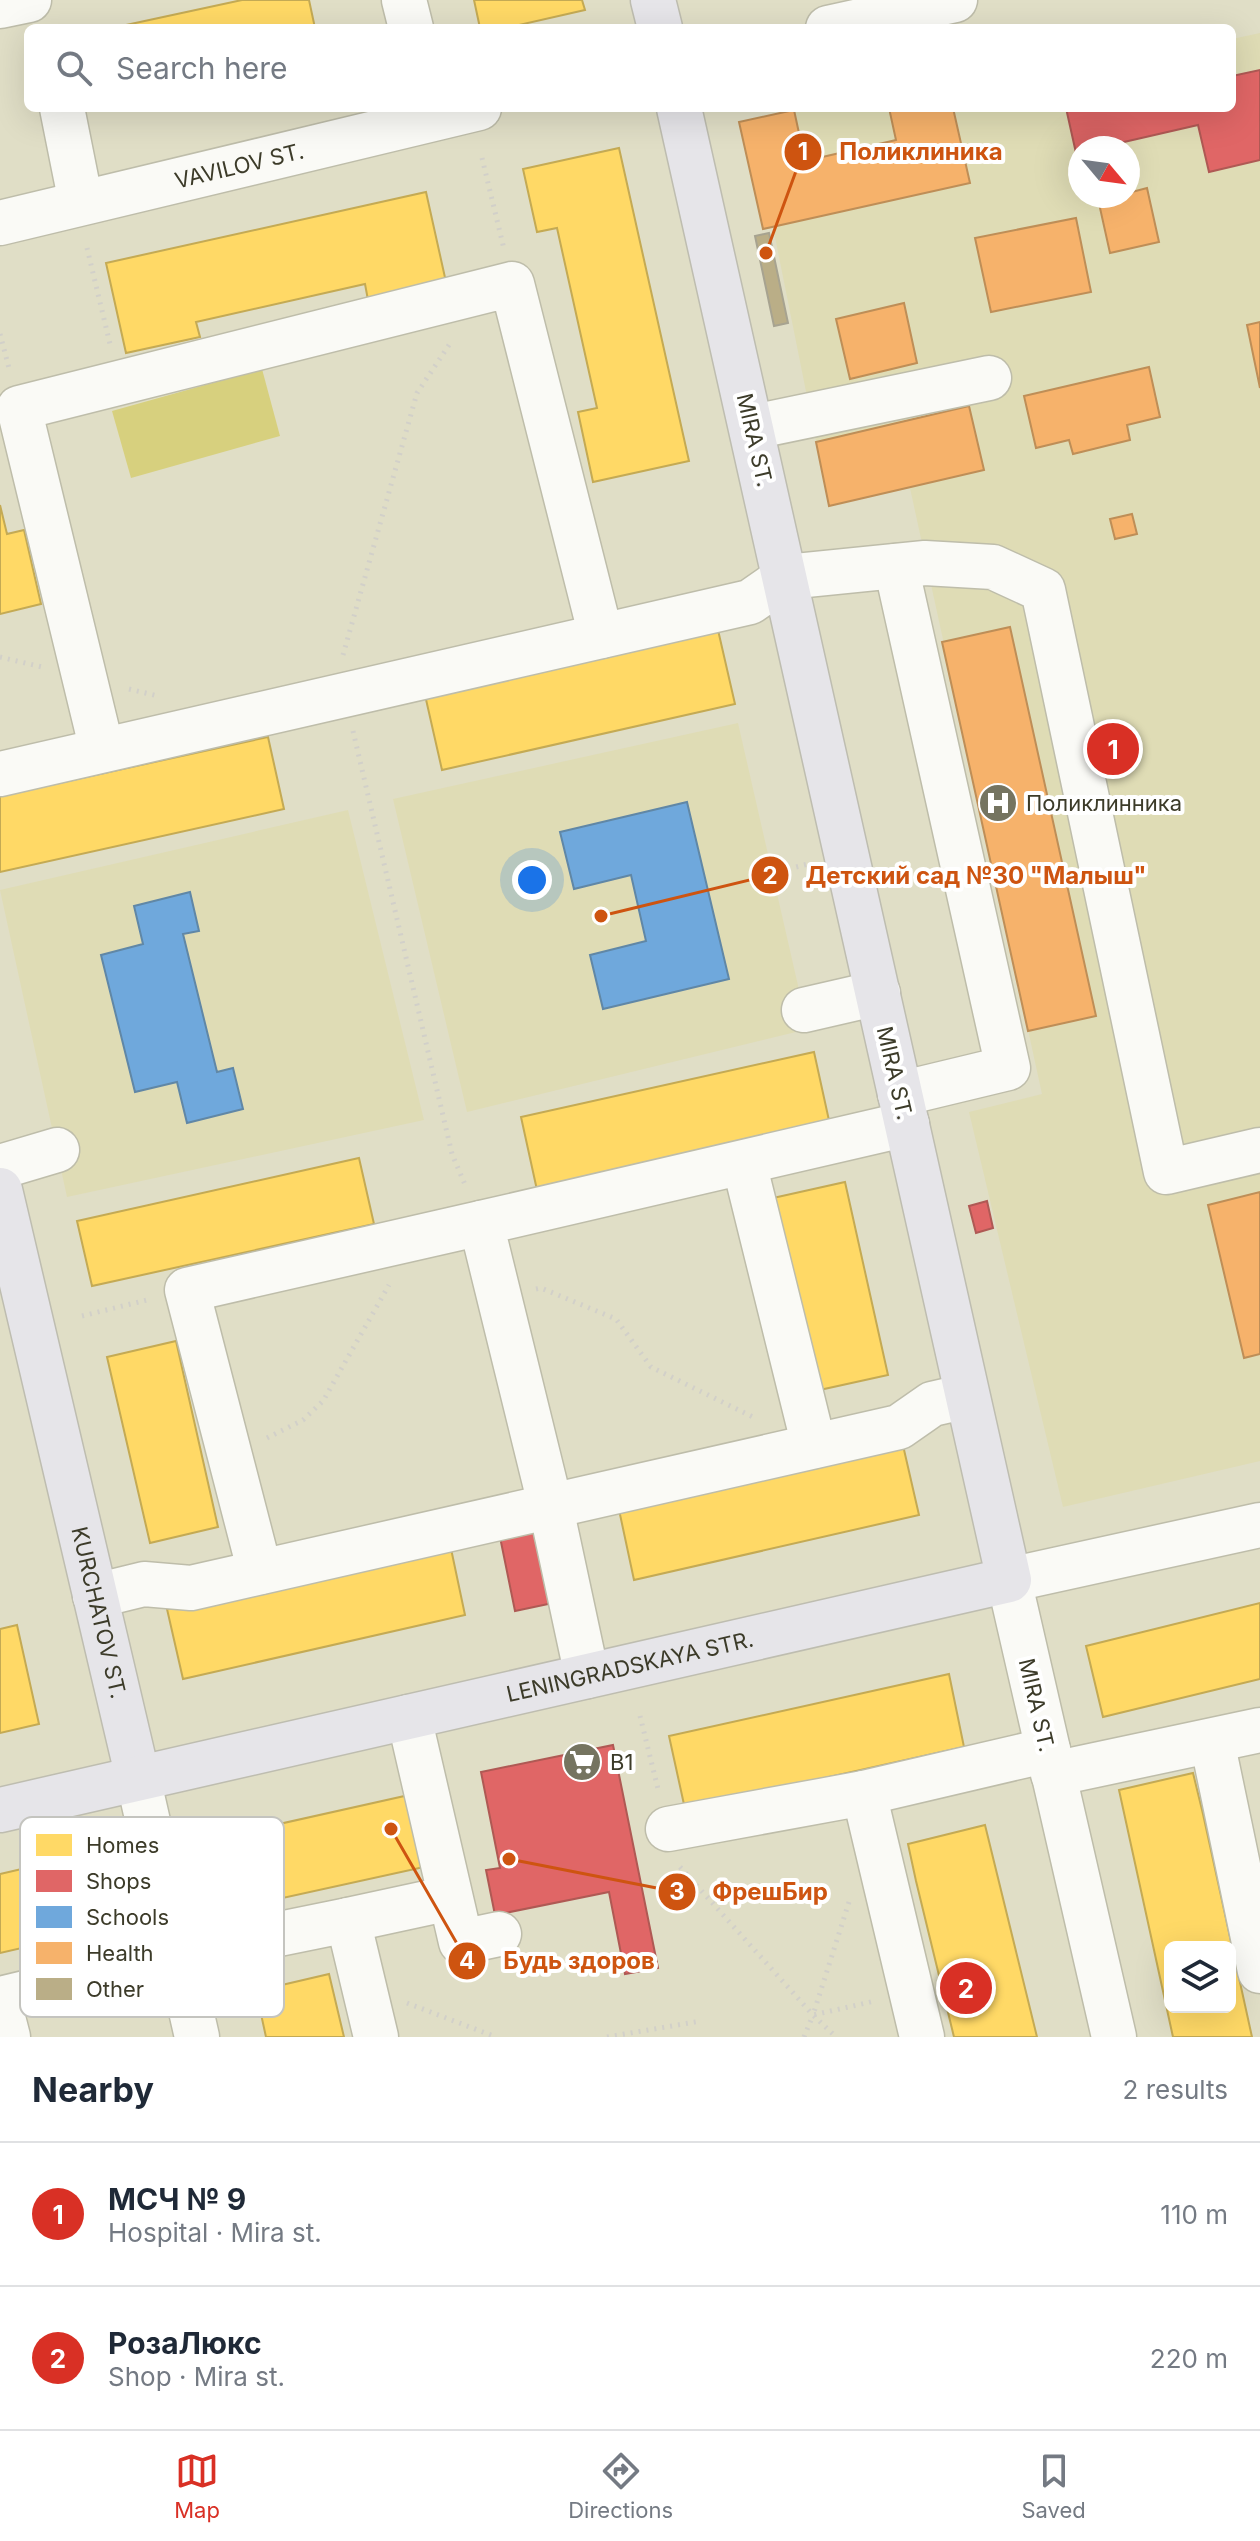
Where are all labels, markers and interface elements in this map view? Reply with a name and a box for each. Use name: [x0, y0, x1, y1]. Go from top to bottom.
search box: [24, 24, 1236, 112]
icon: search: [52, 46, 96, 90]
text: Search here: [116, 50, 288, 86]
callout: Поликлиника: [783, 128, 1019, 176]
north arrow: [1068, 136, 1140, 208]
text: 1: [798, 137, 808, 166]
text: Поликлиника: [839, 137, 1003, 166]
street label: VAVILOV ST.: [172, 138, 306, 194]
street label: MIRA ST.: [732, 391, 778, 489]
pin: 1: [1087, 719, 1139, 779]
hospital icon: Поликлинника: [977, 782, 1019, 824]
place label: Поликлинника: [1026, 790, 1182, 816]
callout: Детский сад №30 "Малыш": [750, 851, 1163, 899]
your location: [512, 860, 552, 900]
text: 2: [762, 861, 778, 890]
text: Детский сад №30 "Малыш": [805, 861, 1147, 890]
street label: MIRA ST.: [872, 1024, 918, 1122]
street label: KURCHATOV ST.: [66, 1524, 132, 1701]
street label: LENINGRADSKAYA STR.: [504, 1626, 756, 1707]
street label: MIRA ST.: [1014, 1656, 1060, 1754]
supermarket icon: В1: [561, 1741, 603, 1783]
place label: В1: [610, 1749, 633, 1775]
legend: [20, 1817, 284, 2017]
text: Homes: [86, 1832, 159, 1858]
text: Shops: [86, 1868, 151, 1894]
callout: ФрешБир: [657, 1868, 844, 1916]
text: 3: [669, 1877, 685, 1906]
text: ФрешБир: [712, 1877, 828, 1906]
text: Schools: [86, 1904, 169, 1930]
callout: Будь здоров: [447, 1937, 671, 1985]
text: Health: [86, 1940, 154, 1966]
map controls: [1164, 1941, 1236, 2013]
button: layers: [1164, 1941, 1236, 2013]
text: 4: [459, 1946, 475, 1975]
text: Будь здоров: [503, 1946, 655, 1975]
pin: 2: [940, 1958, 992, 2018]
text: Other: [86, 1976, 144, 2002]
text: Nearby: [32, 2069, 154, 2110]
text: 2 results: [1123, 2074, 1228, 2105]
text: МСЧ № 9: [108, 2181, 246, 2217]
text: 1: [52, 2199, 64, 2230]
text: 110 m: [1160, 2199, 1228, 2230]
text: Hospital · Mira st.: [108, 2217, 322, 2248]
text: РозаЛюкс: [108, 2325, 262, 2361]
text: 2: [50, 2343, 66, 2374]
text: 220 m: [1150, 2343, 1228, 2374]
text: Shop · Mira st.: [108, 2361, 285, 2392]
tab: Map: [174, 2449, 220, 2523]
tab: Directions: [568, 2449, 673, 2523]
tab: Saved: [1021, 2449, 1086, 2523]

